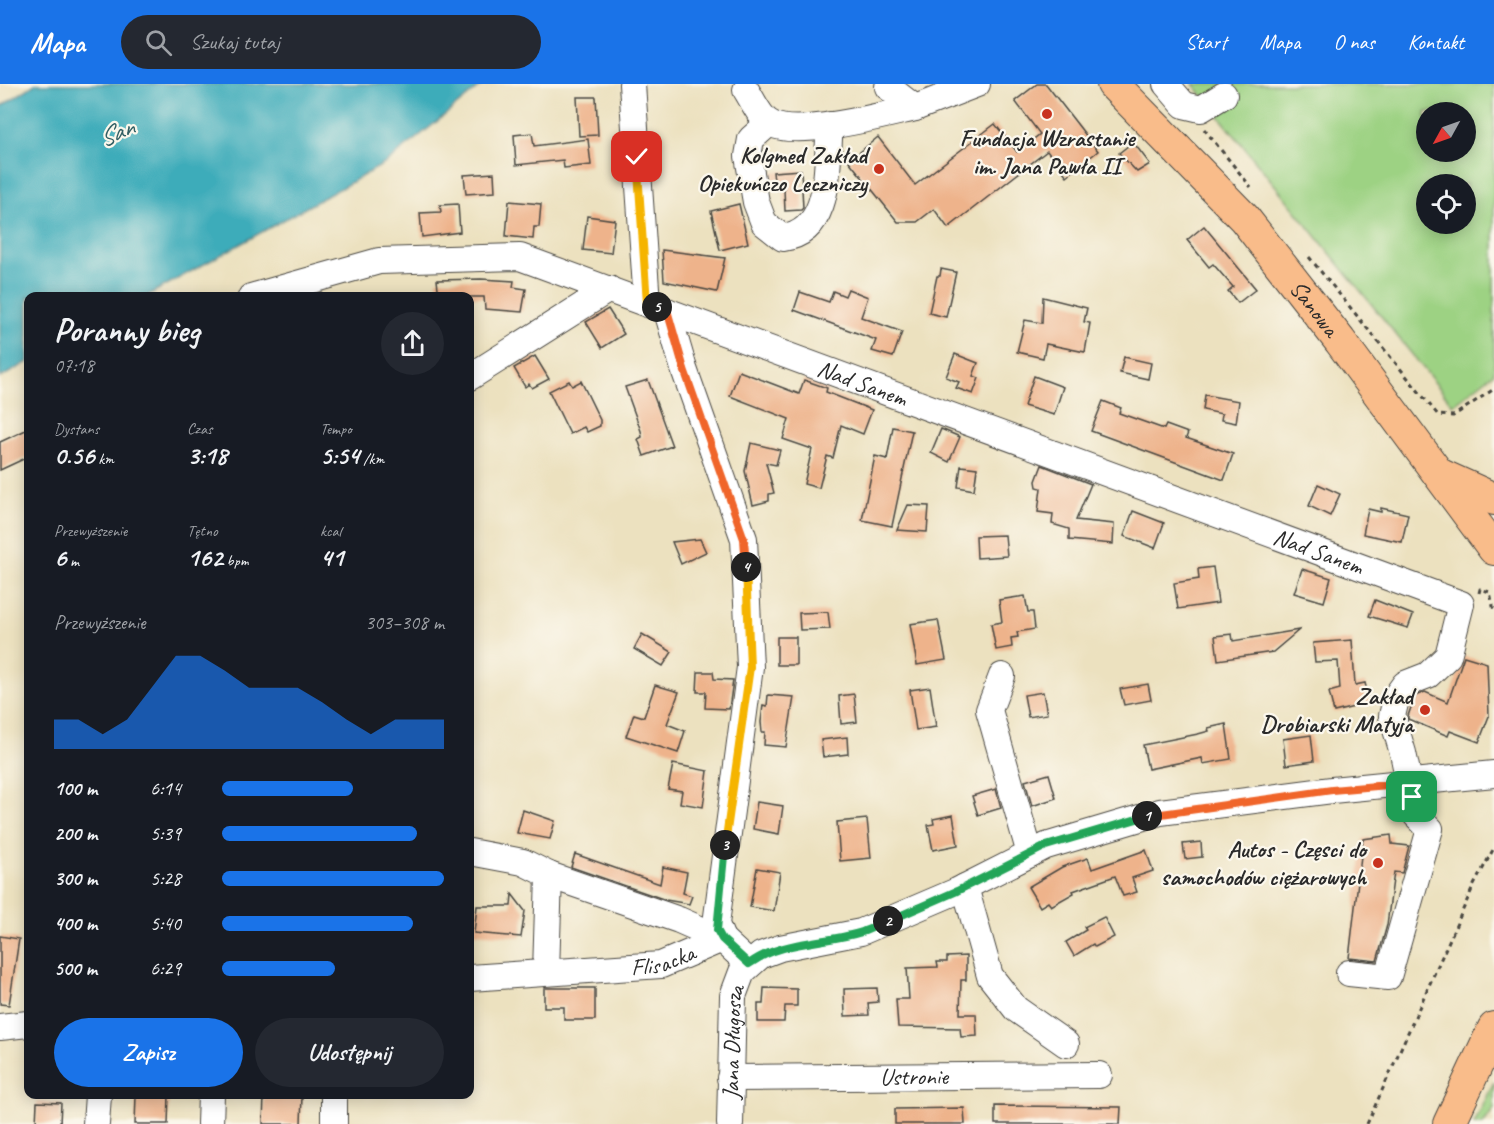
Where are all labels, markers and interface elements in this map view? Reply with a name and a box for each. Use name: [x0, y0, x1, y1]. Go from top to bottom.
search box: [121, 15, 541, 69]
text: Mapa: [30, 25, 85, 60]
icon: search: [142, 26, 175, 59]
text: Szukaj tutaj: [190, 28, 280, 56]
text: Start: [1186, 29, 1227, 55]
text: Mapa: [1260, 29, 1300, 55]
text: O nas: [1333, 29, 1375, 55]
text: Kontakt: [1408, 29, 1464, 55]
north arrow: [1416, 102, 1476, 162]
map controls: [1416, 102, 1476, 234]
marker: Fundacja Wzrastanie im. Jana Pawła II: [1040, 107, 1054, 121]
water label: San: [93, 109, 141, 155]
place label: Fundacja Wzrastanie im. Jana Pawła II: [960, 123, 1136, 181]
pin: [611, 131, 662, 182]
icon: check: [620, 140, 653, 173]
place label: Kolgmed Zakład Opiekuńczo Leczniczy: [698, 140, 871, 198]
marker: Kolgmed Zakład Opiekuńczo Leczniczy: [872, 162, 886, 176]
button: locate: [1416, 174, 1476, 234]
street label: Sanowa: [1283, 274, 1347, 344]
pin: 5: [642, 292, 672, 322]
text: 5: [654, 297, 660, 317]
text: Poranny bieg: [54, 309, 200, 351]
button: share: [381, 312, 444, 375]
text: 07:18: [54, 353, 94, 378]
street label: Nad Sanem: [813, 353, 912, 414]
text: Dystans: [54, 419, 99, 439]
text: Czas: [187, 419, 212, 439]
text: Tempo: [320, 419, 352, 439]
text: 0.56: [54, 439, 94, 472]
text: 3:18: [187, 439, 227, 472]
text: 5:54: [320, 439, 359, 472]
text: km: [94, 449, 114, 469]
text: /km: [359, 449, 384, 469]
text: Przewyższenie: [54, 521, 127, 541]
text: Tętno: [187, 521, 218, 541]
text: kcal: [320, 521, 341, 541]
street label: Nad Sanem: [1269, 521, 1368, 582]
text: 6: [54, 541, 66, 574]
text: 162: [187, 541, 223, 574]
text: 41: [320, 541, 343, 574]
text: m: [66, 551, 79, 571]
text: bpm: [223, 551, 249, 571]
pin: 4: [731, 552, 761, 582]
text: 4: [742, 557, 750, 577]
text: Przewyższenie: [54, 610, 146, 635]
text: 303–308 m: [365, 610, 444, 635]
place label: Zakład Drobiarski Matyja: [1261, 681, 1417, 739]
marker: Zakład Drobiarski Matyja: [1418, 703, 1432, 717]
pin: [1386, 771, 1437, 822]
text: 100 m: [54, 776, 97, 801]
text: 6:14: [150, 776, 181, 801]
icon: arrive: [1395, 780, 1428, 813]
pin: 1: [1132, 801, 1162, 831]
text: 1: [1143, 806, 1151, 826]
text: 200 m: [54, 821, 97, 846]
text: 5:39: [150, 821, 181, 846]
pin: 3: [710, 830, 740, 860]
place label: Autos - Częsci do samochodów ciężarowych: [1161, 834, 1368, 892]
text: 3: [721, 835, 729, 855]
marker: Autos - Częsci do samochodów ciężarowych: [1371, 856, 1385, 870]
text: 300 m: [54, 866, 97, 891]
text: 5:28: [150, 866, 181, 891]
pin: 2: [873, 906, 903, 936]
text: 400 m: [54, 911, 97, 936]
text: 5:40: [150, 911, 181, 936]
text: 2: [884, 911, 892, 931]
street label: Flisacka: [630, 937, 701, 982]
text: 500 m: [54, 956, 97, 981]
text: 6:29: [150, 956, 181, 981]
street label: Jana Długosza: [716, 978, 752, 1101]
button: Zapisz: [54, 1018, 243, 1087]
button: Udostępnij: [255, 1018, 444, 1087]
street label: Ustronie: [880, 1061, 950, 1092]

